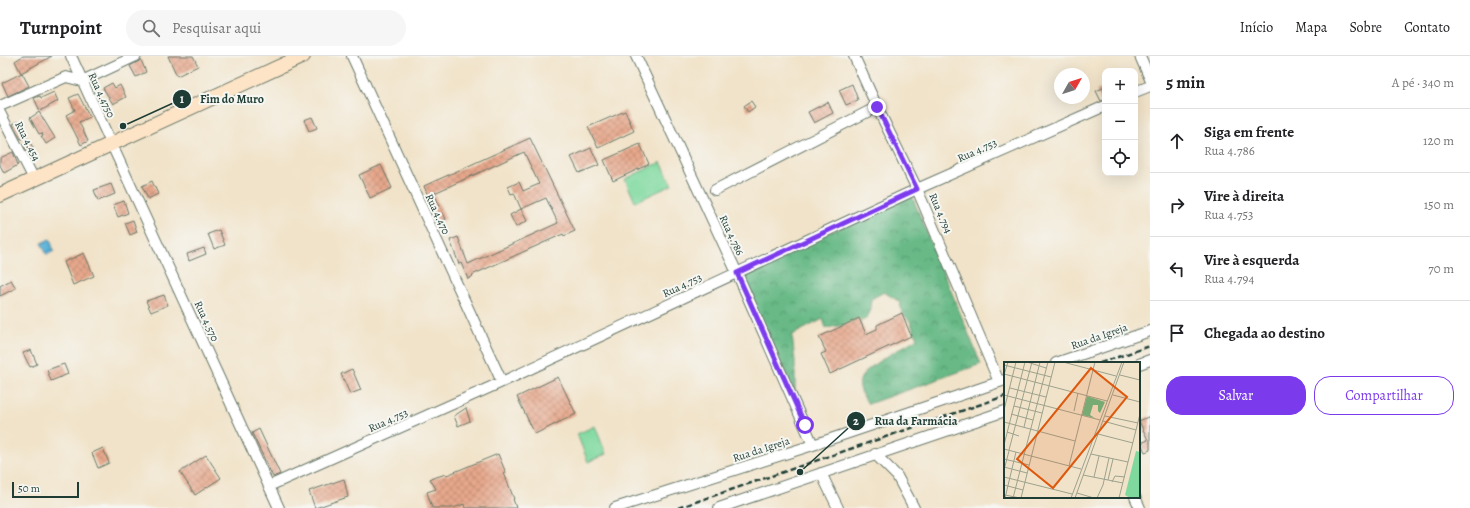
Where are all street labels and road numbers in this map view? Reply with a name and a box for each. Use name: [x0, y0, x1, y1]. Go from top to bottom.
street label: Rua 4.4750: [85, 70, 119, 120]
street label: Rua 4.454: [11, 119, 44, 164]
street label: Rua 4.753: [955, 135, 999, 166]
street label: Rua 4.470: [422, 191, 454, 237]
street label: Rua 4.794: [925, 191, 956, 236]
street label: Rua 4.786: [716, 213, 747, 258]
street label: Rua 4.753: [660, 270, 704, 301]
street label: Rua 4.570: [191, 298, 223, 344]
street label: Rua da Igreja: [1069, 319, 1130, 353]
street label: Rua 4.753: [366, 405, 410, 436]
street label: Rua da Igreja: [731, 433, 792, 466]

